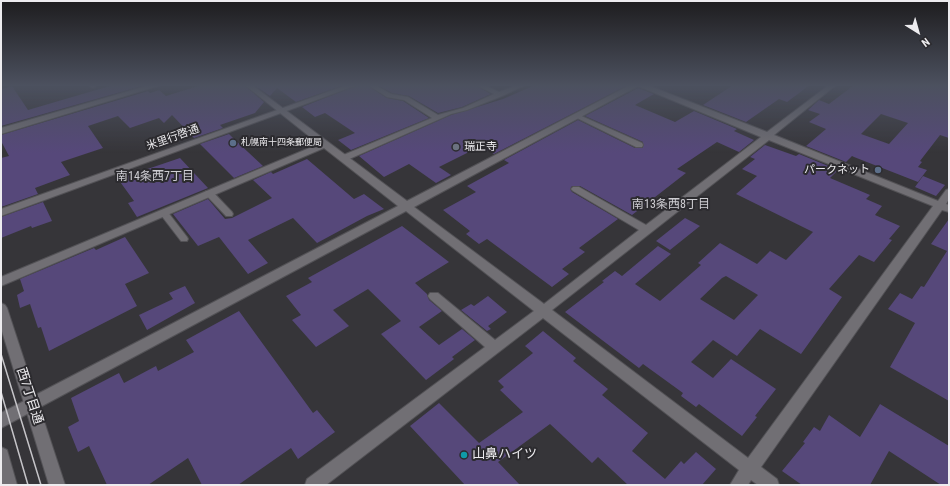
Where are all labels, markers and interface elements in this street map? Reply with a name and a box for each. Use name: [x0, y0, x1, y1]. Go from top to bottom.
north arrow: [898, 12, 938, 52]
text: N: [919, 35, 932, 49]
street label: 米里行啓通: [145, 122, 201, 154]
marker: 札幌南十四条郵便局: [228, 138, 238, 148]
place label: 札幌南十四条郵便局: [241, 138, 322, 148]
place label: 瑞正寺: [464, 140, 497, 154]
marker: 瑞正寺: [451, 142, 461, 152]
place label: パークネット: [804, 163, 870, 177]
marker: パークネット: [873, 165, 883, 175]
district label: 南14条西7丁目: [116, 170, 194, 184]
district label: 南13条西8丁目: [632, 198, 710, 212]
street label: 西7丁目通: [13, 366, 45, 426]
place label: 山鼻ハイツ: [472, 447, 537, 463]
marker: 山鼻ハイツ: [459, 450, 469, 460]

